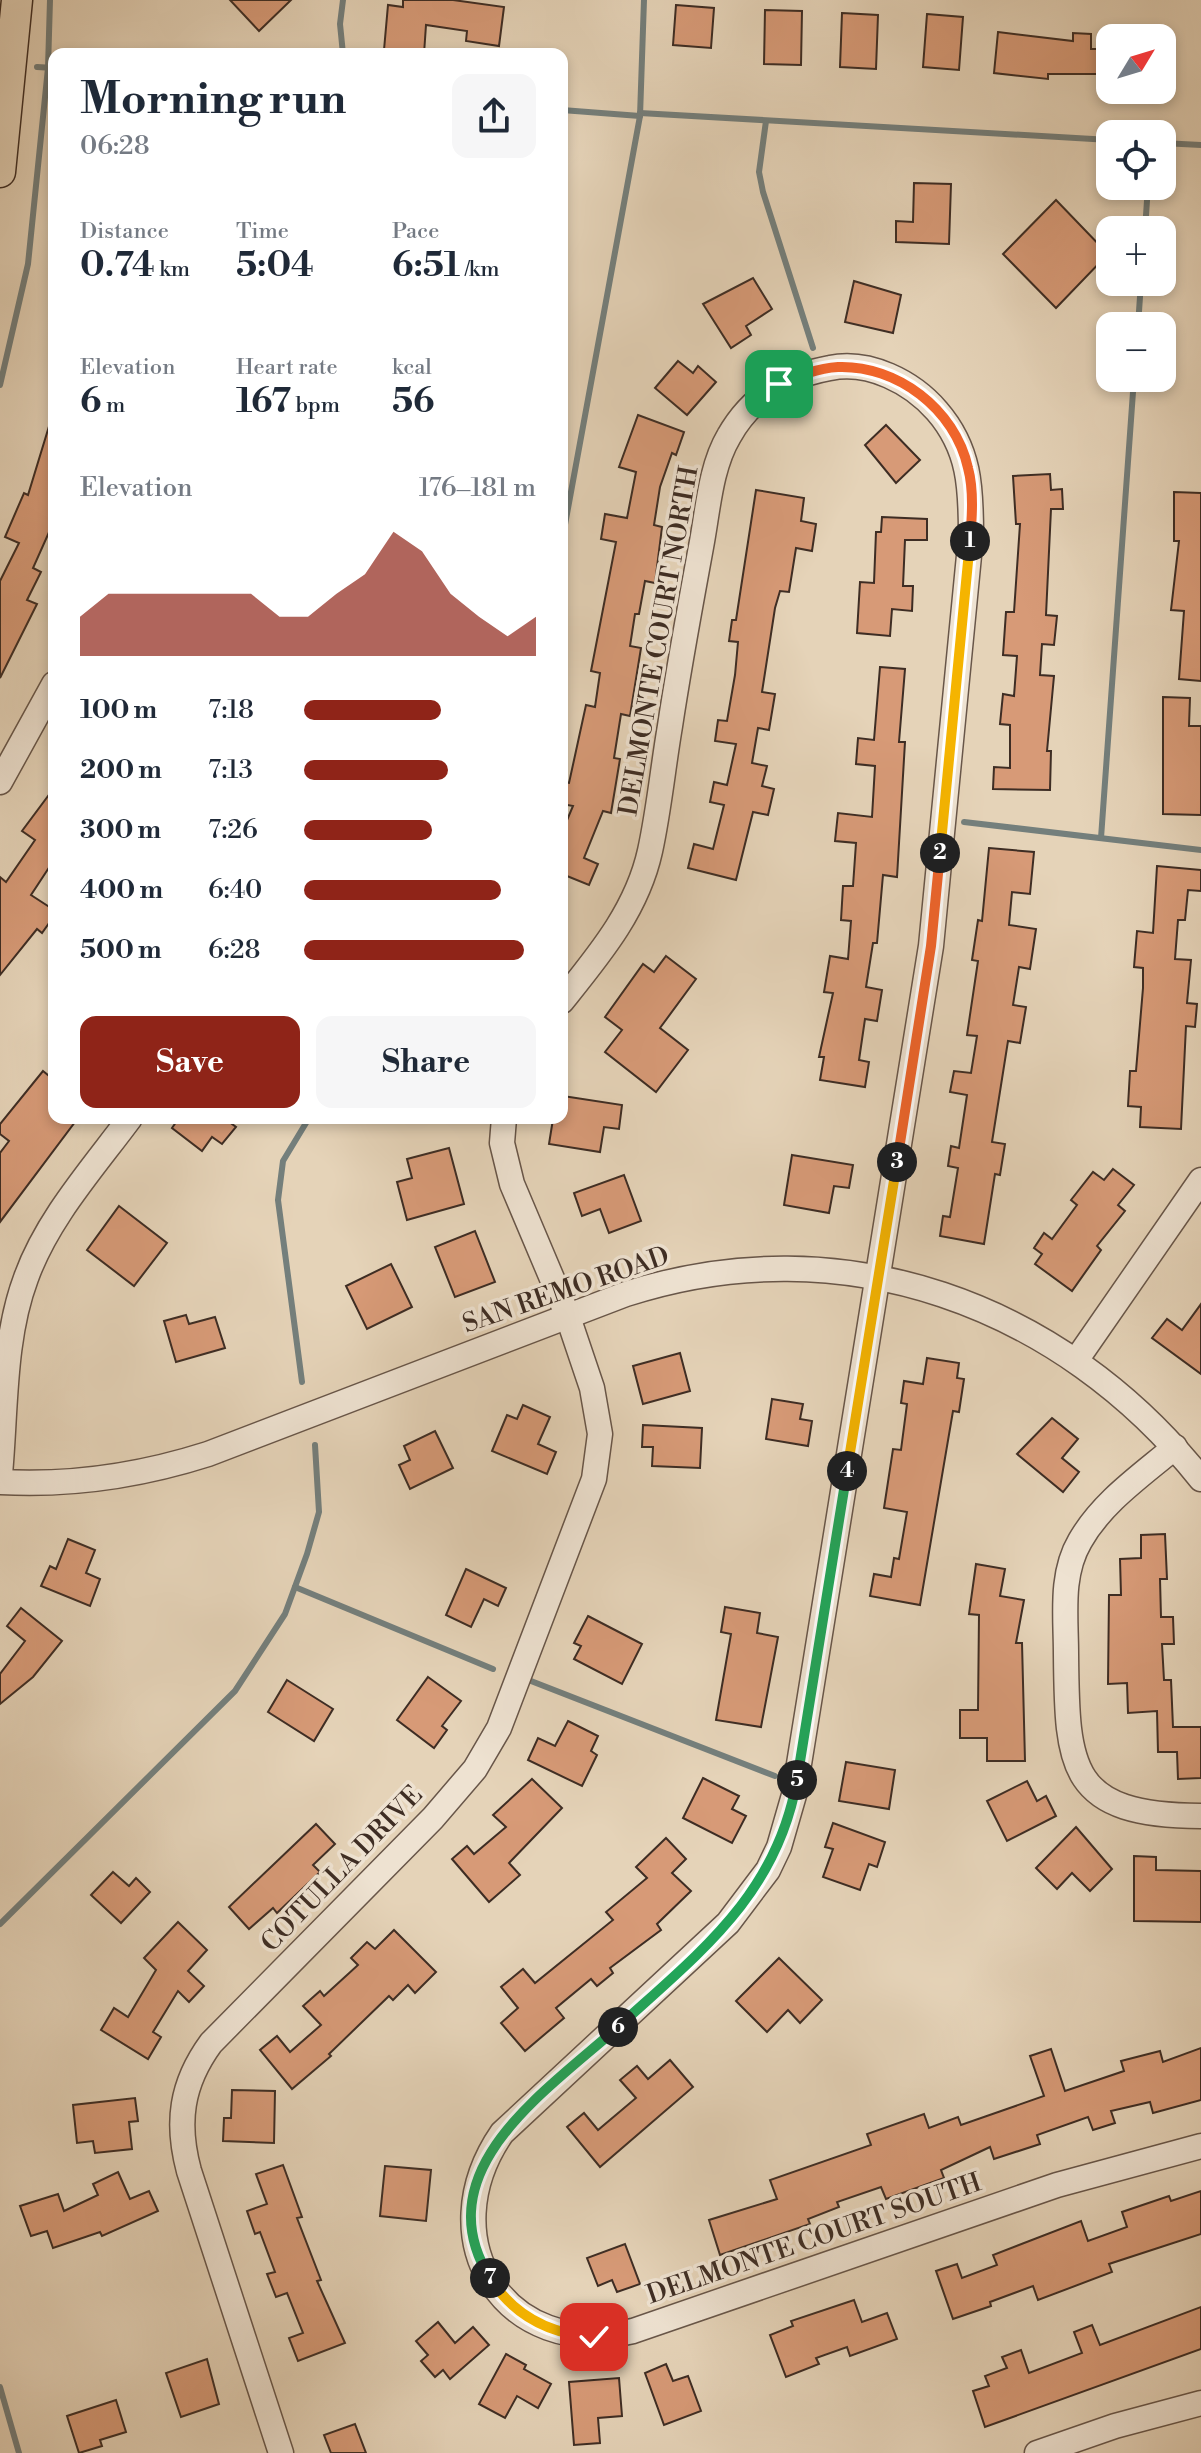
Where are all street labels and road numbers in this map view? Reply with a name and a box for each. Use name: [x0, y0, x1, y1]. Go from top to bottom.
street label: DELMONTE COURT NORTH: [612, 463, 706, 818]
street label: SAN REMO ROAD: [458, 1240, 674, 1340]
street label: COTULLA DRIVE: [255, 1779, 429, 1959]
street label: DELMONTE COURT SOUTH: [642, 2167, 986, 2311]

